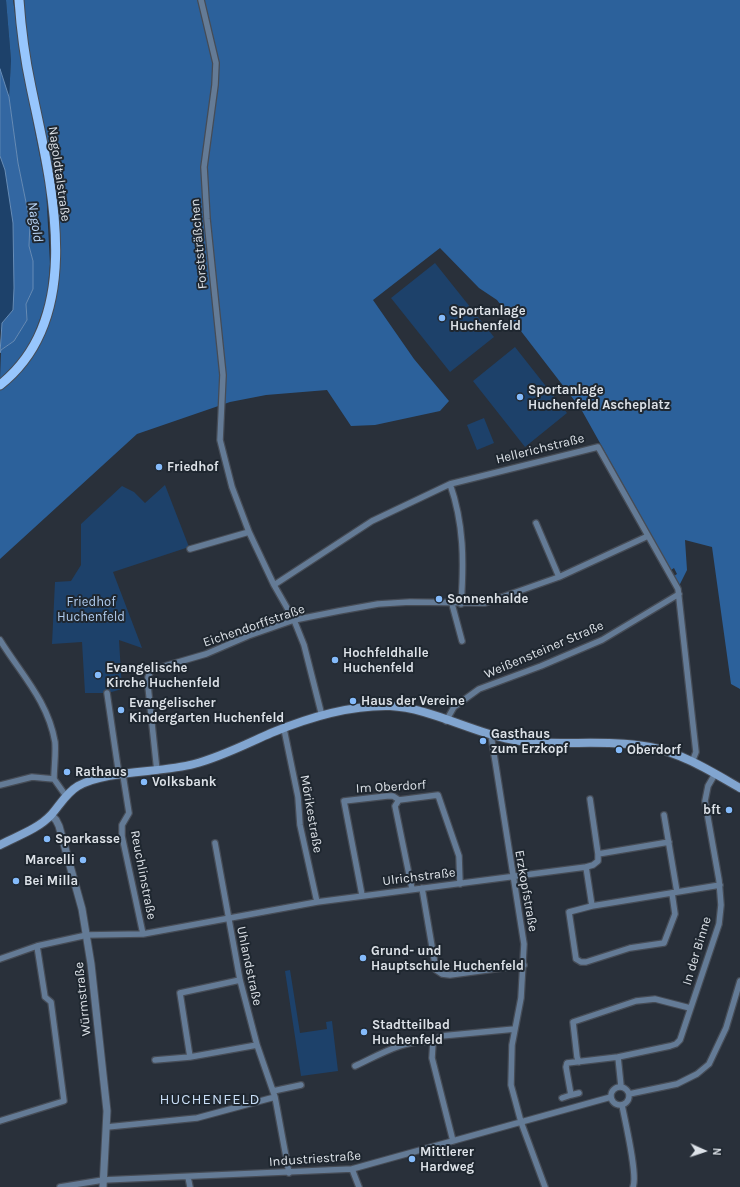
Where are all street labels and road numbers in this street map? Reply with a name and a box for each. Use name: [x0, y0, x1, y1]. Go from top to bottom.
street label: Nagoldtalstraße: [45, 126, 73, 222]
street label: Forststräßchen: [187, 198, 211, 290]
street label: Hellerichstraße: [494, 430, 586, 468]
street label: Eichendorffstraße: [201, 601, 307, 651]
street label: Weißensteiner Straße: [482, 618, 606, 682]
street label: Mörikestraße: [296, 774, 326, 854]
street label: Im Oberdorf: [355, 777, 427, 797]
street label: Reuchlinstraße: [127, 829, 159, 921]
street label: Erzkopfstraße: [511, 849, 541, 933]
street label: Ulrichstraße: [382, 865, 456, 889]
street label: In der Binne: [679, 915, 715, 987]
street label: Uhlandstraße: [233, 925, 265, 1007]
street label: Würmstraße: [71, 961, 95, 1037]
street label: Industriestraße: [268, 1148, 362, 1170]

